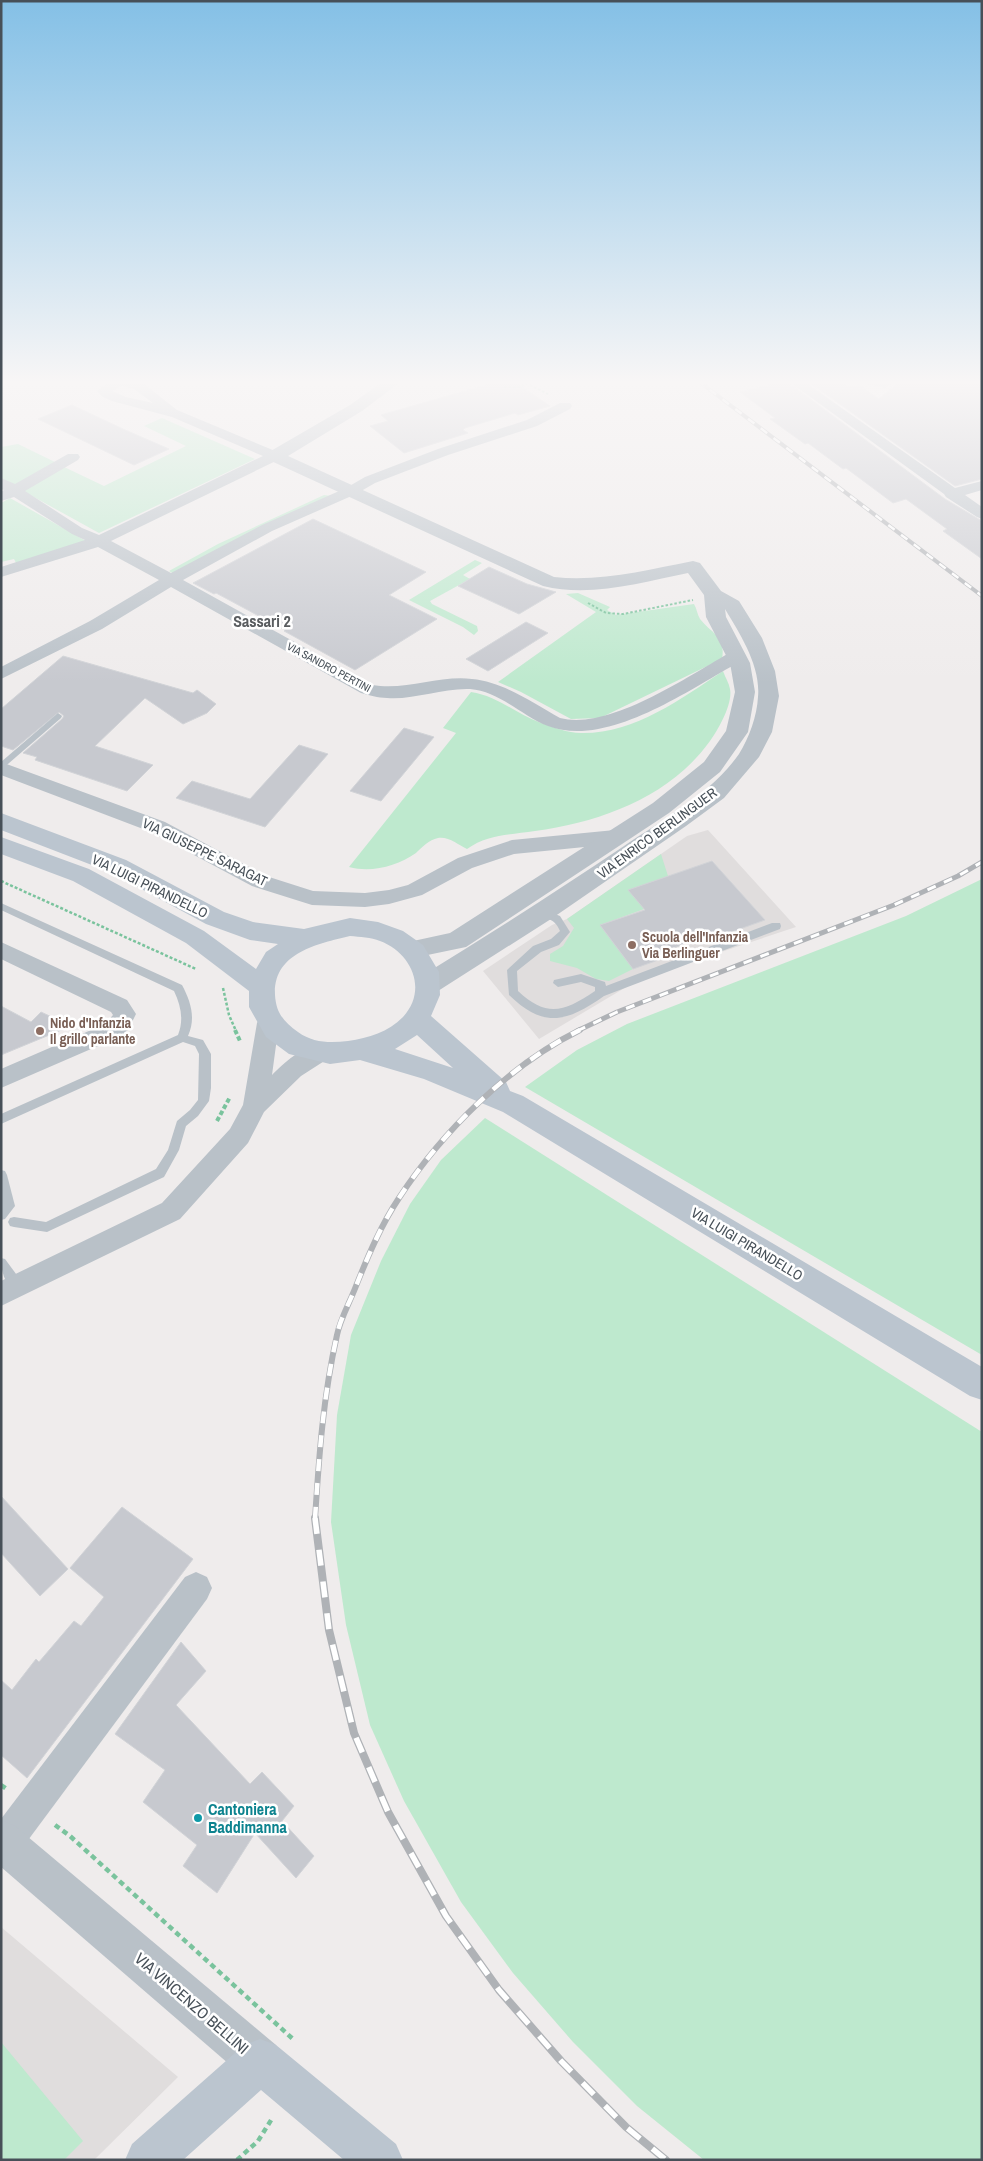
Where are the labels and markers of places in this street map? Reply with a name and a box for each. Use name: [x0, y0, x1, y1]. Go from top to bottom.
place label: Scuola dell'Infanzia Via Berlinguer: [642, 928, 749, 962]
marker: Scuola dell'Infanzia Via Berlinguer: [626, 939, 638, 951]
place label: Nido d'Infanzia Il grillo parlante: [50, 1014, 136, 1048]
marker: Nido d'Infanzia Il grillo parlante: [34, 1025, 46, 1037]
place label: Cantoniera Baddimanna: [208, 1798, 287, 1838]
marker: Cantoniera Baddimanna: [192, 1812, 204, 1824]

